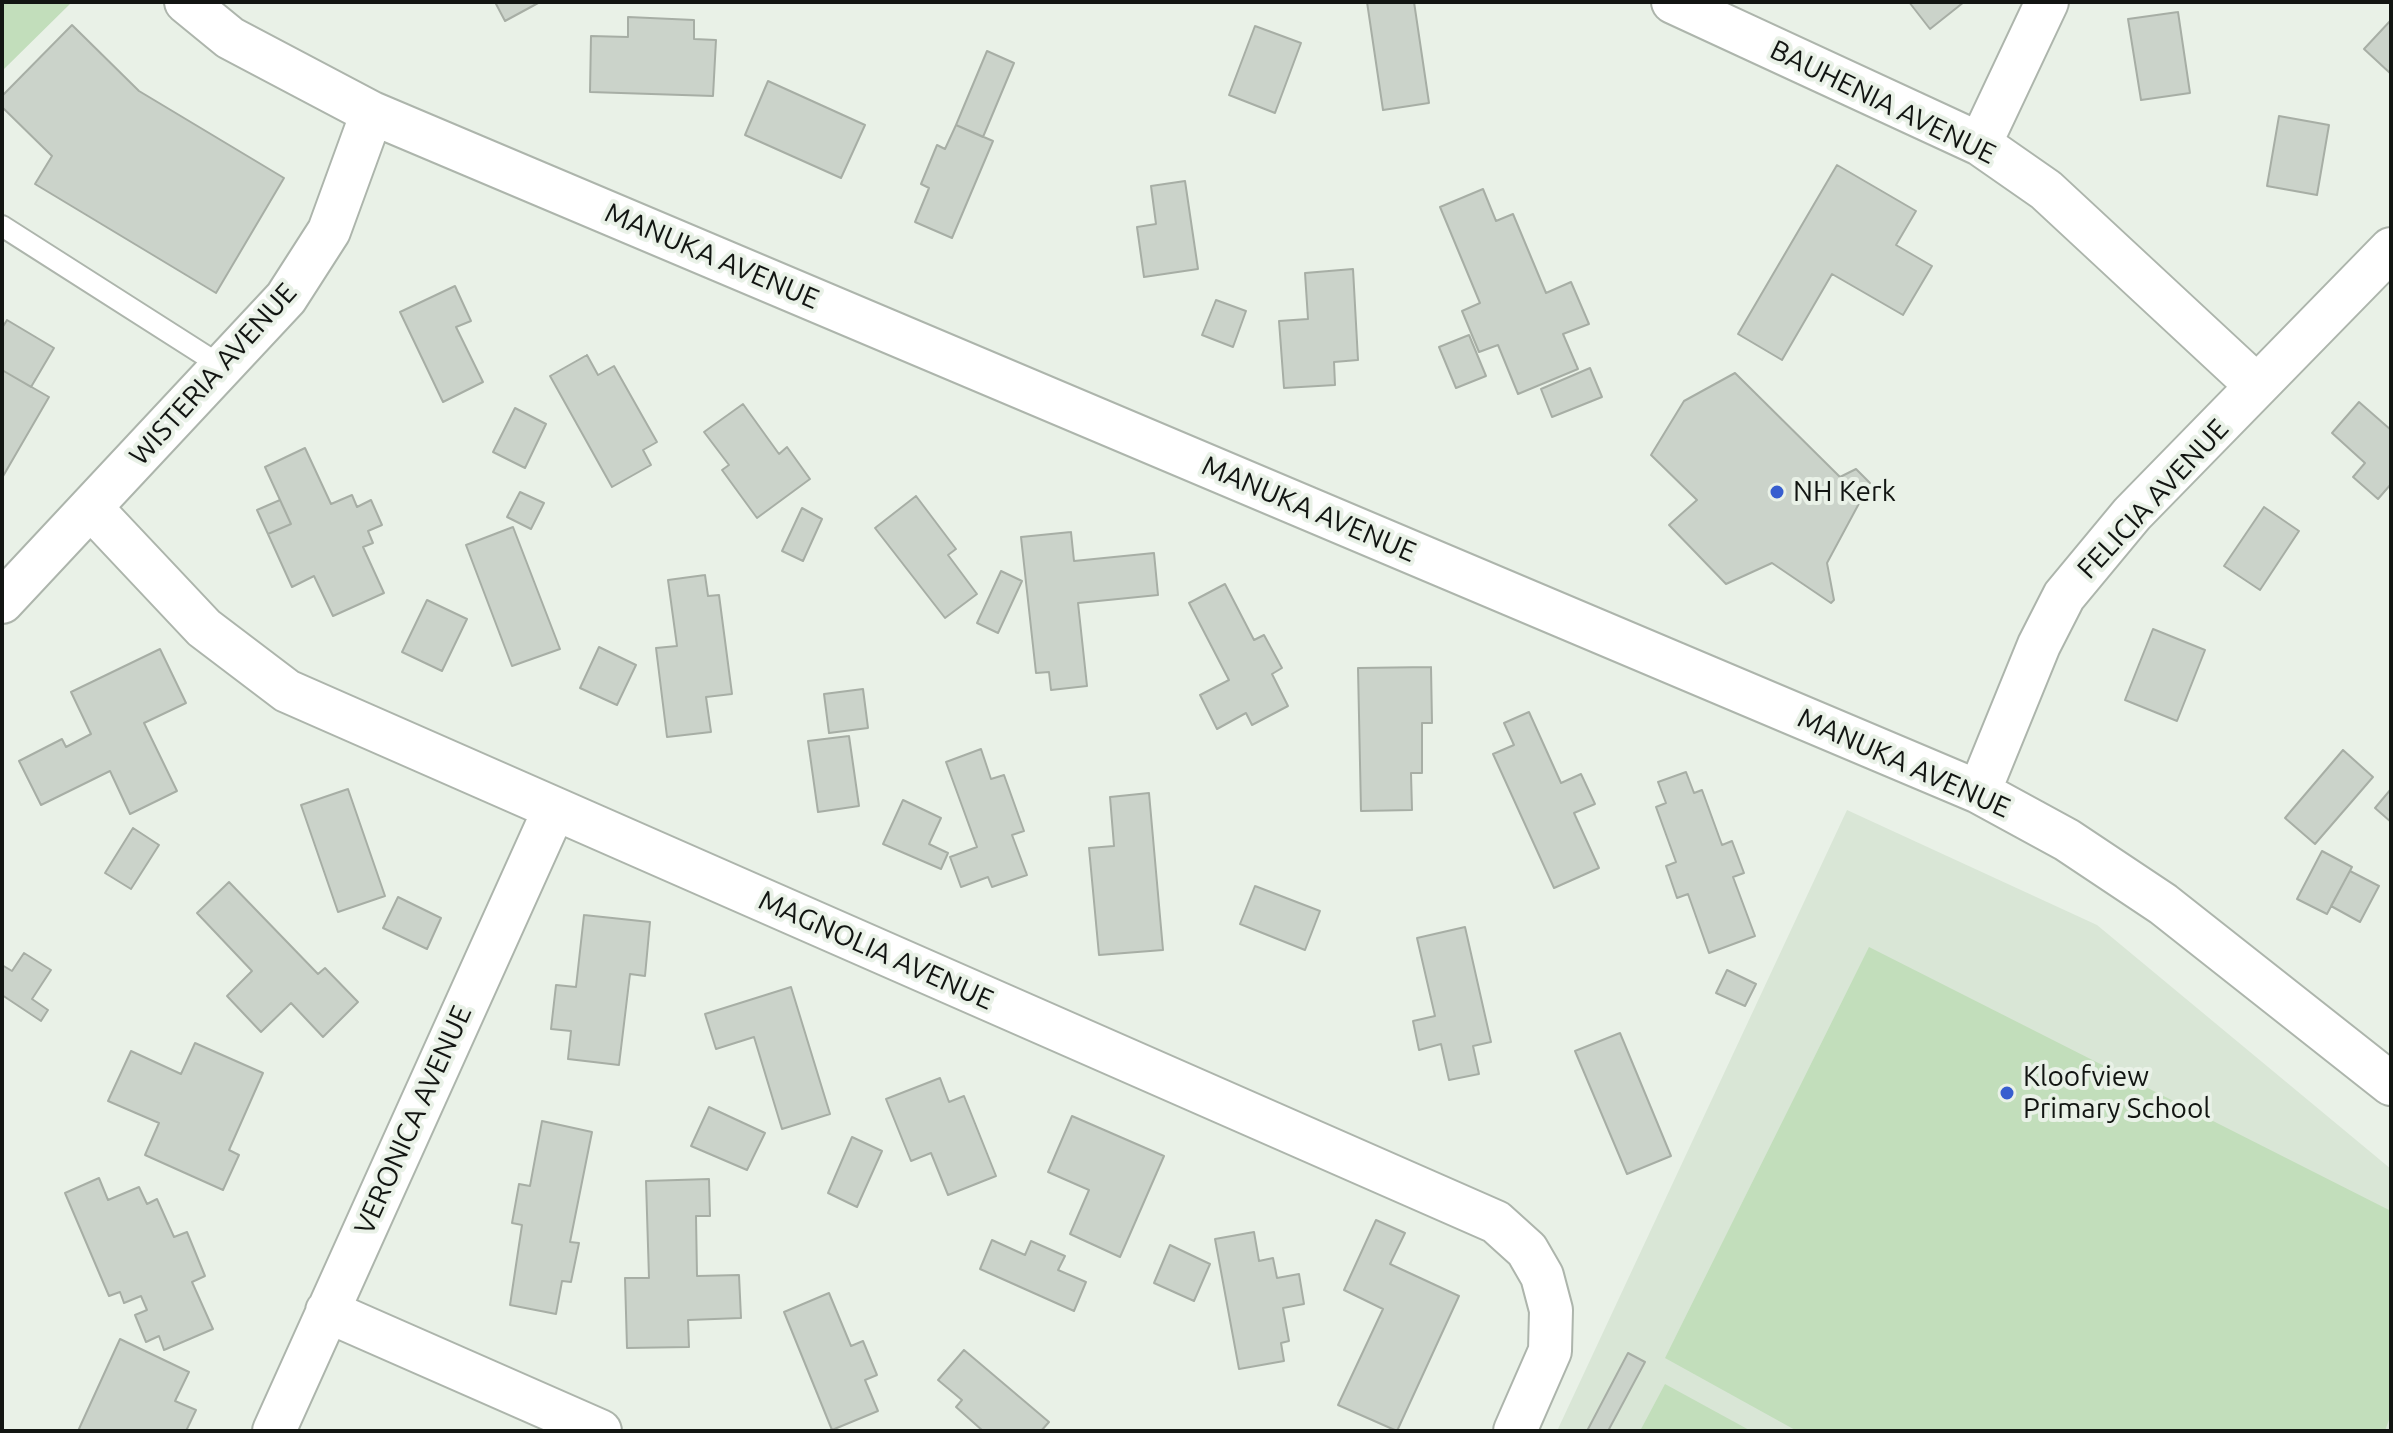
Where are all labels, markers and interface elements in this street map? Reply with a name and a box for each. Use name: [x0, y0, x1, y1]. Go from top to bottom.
street label: BAUHENIA AVENUE: [1765, 33, 2001, 171]
street label: MANUKA AVENUE: [600, 196, 824, 316]
street label: WISTERIA AVENUE: [122, 276, 304, 472]
street label: FELICIA AVENUE: [2071, 412, 2235, 586]
street label: MANUKA AVENUE: [1197, 449, 1421, 569]
place label: NH Kerk: [1793, 475, 1896, 509]
marker: NH Kerk: [1768, 483, 1786, 501]
street label: MANUKA AVENUE: [1792, 701, 2016, 825]
street label: MAGNOLIA AVENUE: [753, 883, 999, 1017]
street label: VERONICA AVENUE: [347, 1000, 479, 1240]
place label: Kloofview Primary School: [2023, 1060, 2211, 1126]
marker: Kloofview Primary School: [1998, 1084, 2016, 1102]

